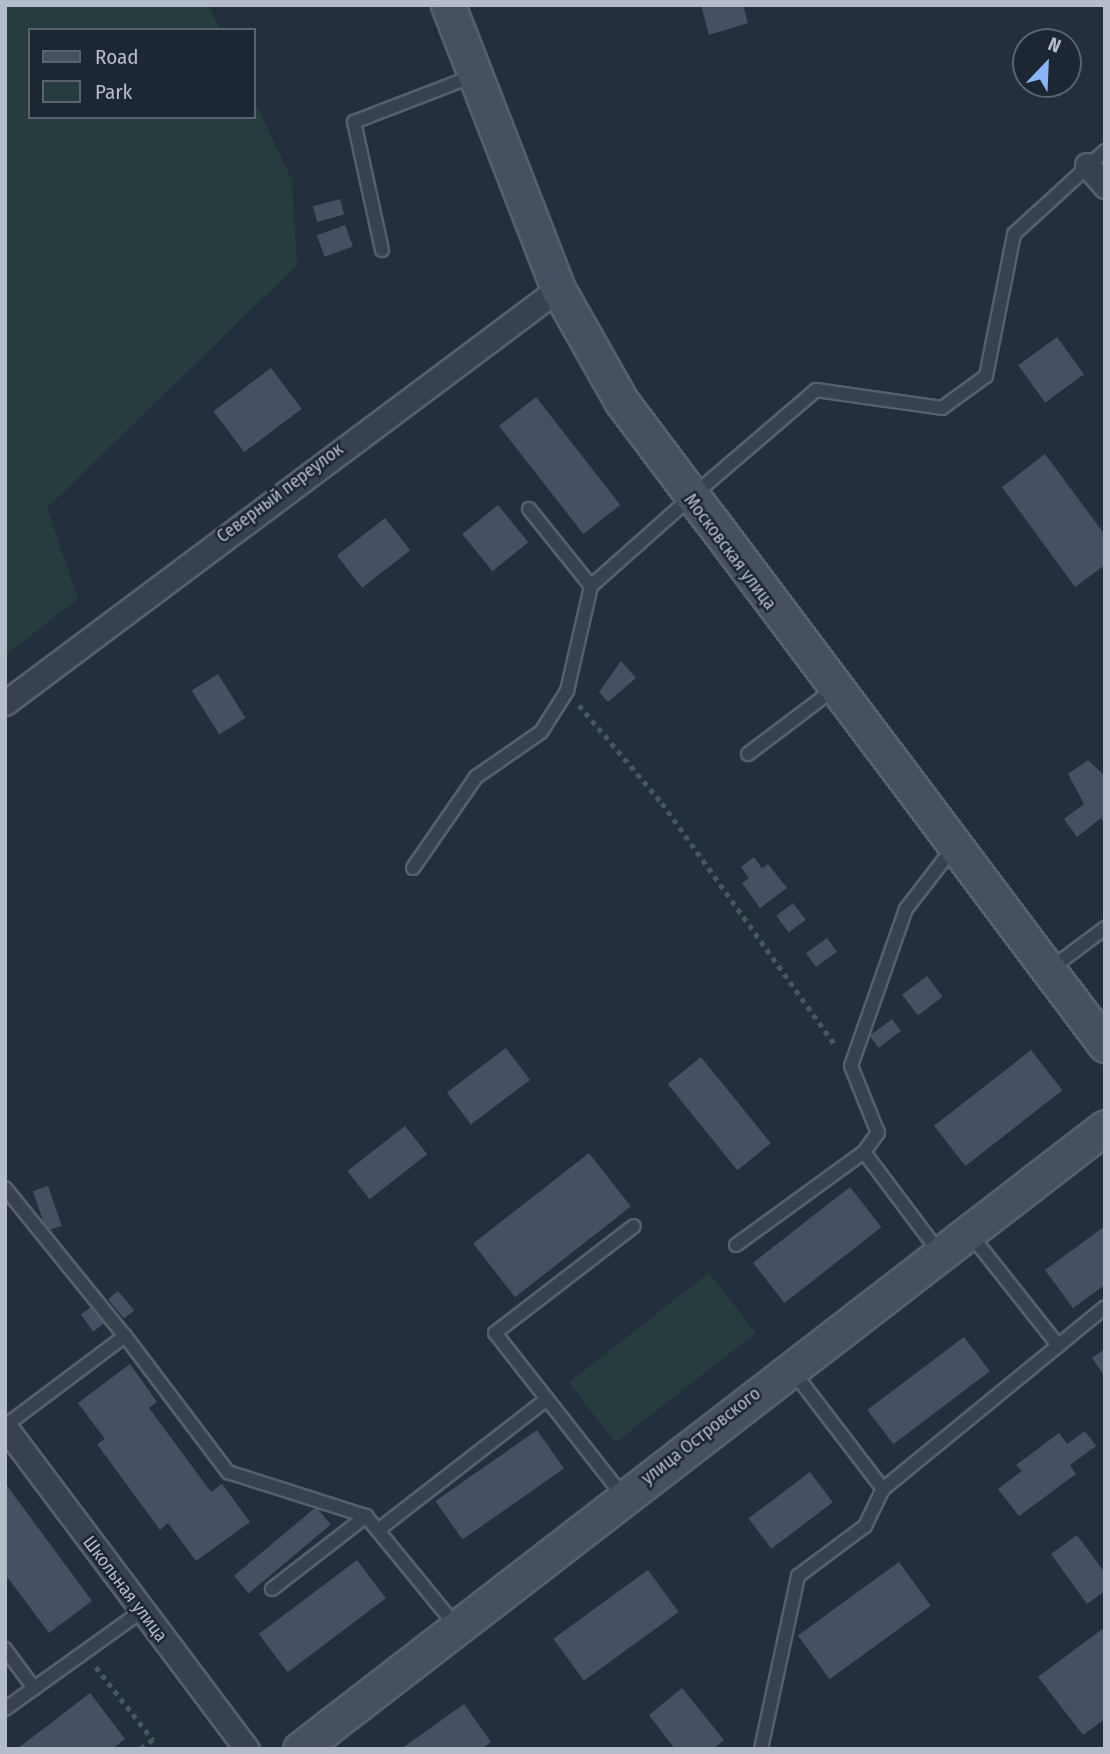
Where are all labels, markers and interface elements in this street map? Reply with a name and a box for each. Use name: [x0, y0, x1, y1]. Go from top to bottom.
legend: [28, 28, 256, 119]
north arrow: [1012, 28, 1082, 98]
text: N: [1045, 32, 1064, 58]
text: Road: [95, 44, 139, 70]
text: Park: [95, 79, 132, 105]
street label: Северный переулок: [213, 439, 347, 547]
street label: Московская улица: [679, 490, 781, 614]
street label: улица Островского: [637, 1383, 765, 1489]
street label: Школьная улица: [78, 1532, 172, 1646]

